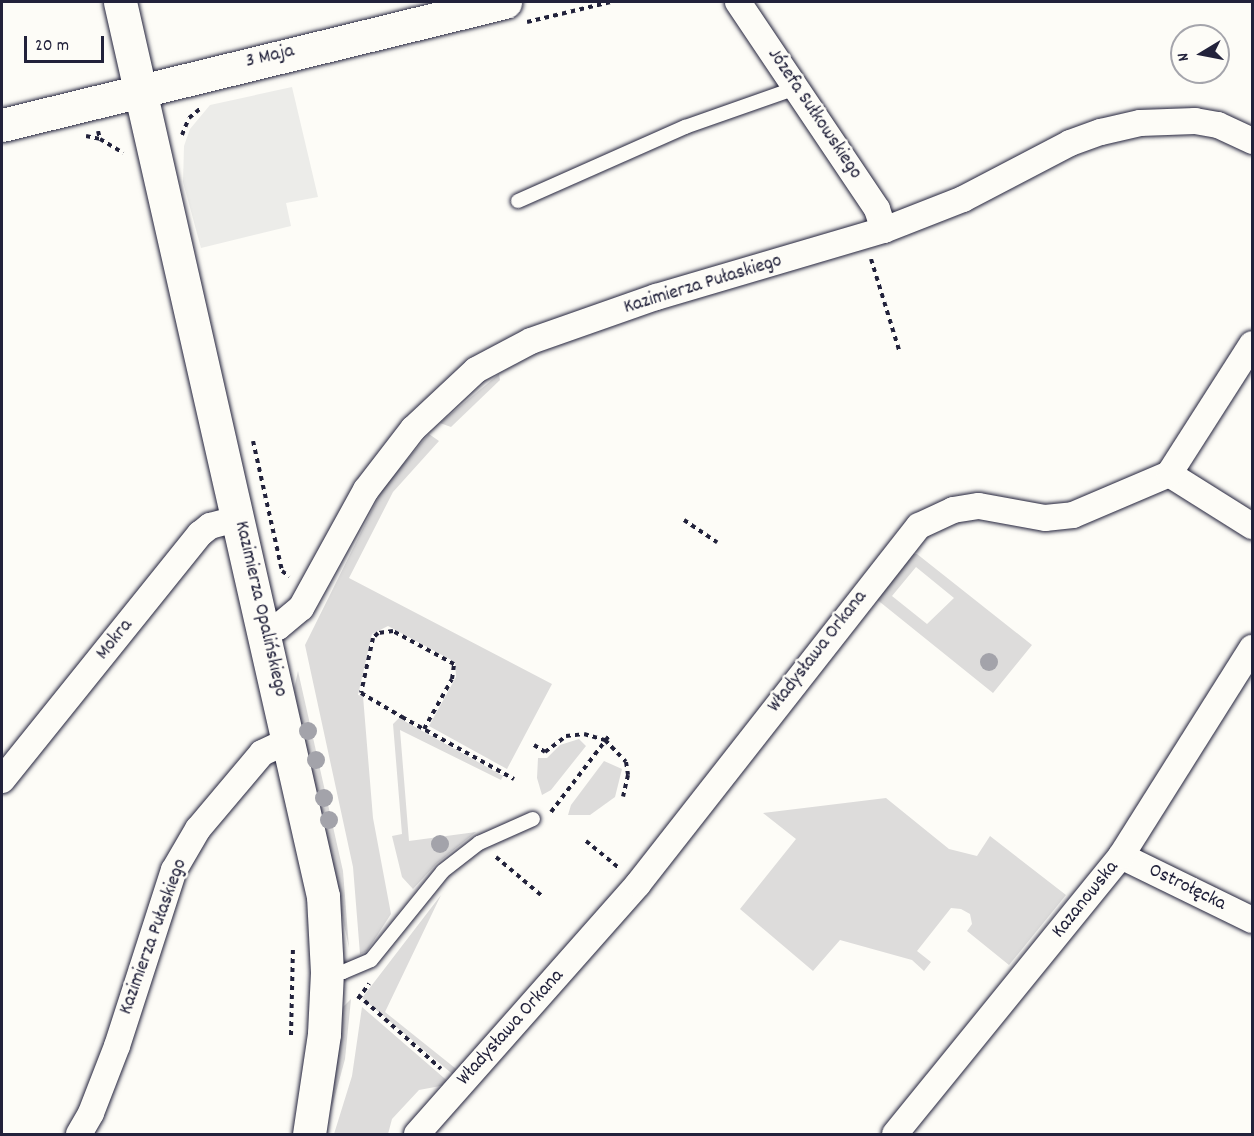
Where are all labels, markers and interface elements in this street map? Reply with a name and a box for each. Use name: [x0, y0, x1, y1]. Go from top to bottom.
scale bar: [27, 24, 106, 62]
north arrow: [1170, 24, 1230, 84]
text: 20 m: [35, 34, 69, 59]
street label: 3 Maja: [243, 40, 297, 74]
street label: Józefa Sułkowskiego: [761, 44, 867, 184]
text: N: [1172, 51, 1196, 63]
street label: Kazimierza Pułaskiego: [621, 250, 785, 320]
street label: Kazimierza Opalińskiego: [228, 519, 292, 699]
street label: Władysława Orkana: [763, 586, 873, 718]
street label: Mokra: [91, 615, 139, 665]
street label: Kazimierza Pułaskiego: [115, 856, 193, 1018]
street label: Kazanowska: [1048, 856, 1124, 944]
street label: Ostrołęcka: [1144, 859, 1230, 917]
street label: Władysława Orkana: [452, 965, 570, 1091]

